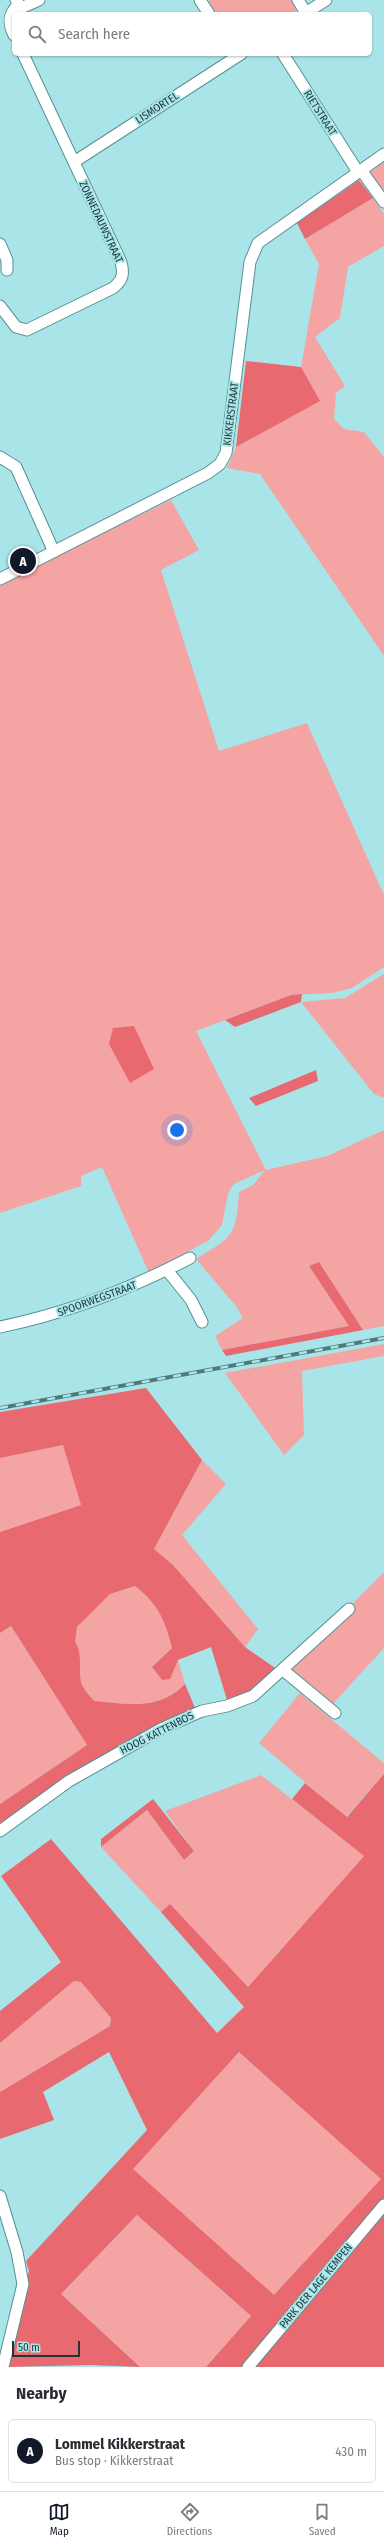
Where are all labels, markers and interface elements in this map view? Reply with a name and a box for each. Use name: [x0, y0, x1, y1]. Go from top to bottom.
search box: [12, 12, 372, 56]
icon: search: [26, 23, 48, 45]
text: Search here: [58, 25, 130, 43]
street label: RIETSTRAAT: [301, 88, 340, 139]
street label: LISMORTEL: [133, 89, 181, 127]
street label: ZONNEDAUWSTRAAT: [76, 179, 126, 266]
street label: KIKKERSTRAAT: [221, 381, 241, 446]
pin: A: [10, 546, 36, 576]
your location: [167, 1120, 187, 1140]
street label: SPOORWEGSTRAAT: [56, 1278, 139, 1319]
street label: HOOG KATTENBOS: [118, 1709, 196, 1757]
street label: PARK DER LAGE KEMPEN: [277, 2241, 355, 2331]
scale bar: [12, 2339, 80, 2358]
text: 50 m: [18, 2341, 40, 2354]
text: Nearby: [16, 2383, 67, 2404]
text: Lommel Kikkerstraat: [55, 2435, 185, 2453]
text: A: [26, 2444, 34, 2459]
text: 430 m: [335, 2444, 367, 2459]
text: Bus stop · Kikkerstraat: [55, 2453, 174, 2468]
tab: Map: [48, 2501, 70, 2538]
tab: Directions: [167, 2501, 212, 2538]
tab: Saved: [309, 2501, 336, 2538]

